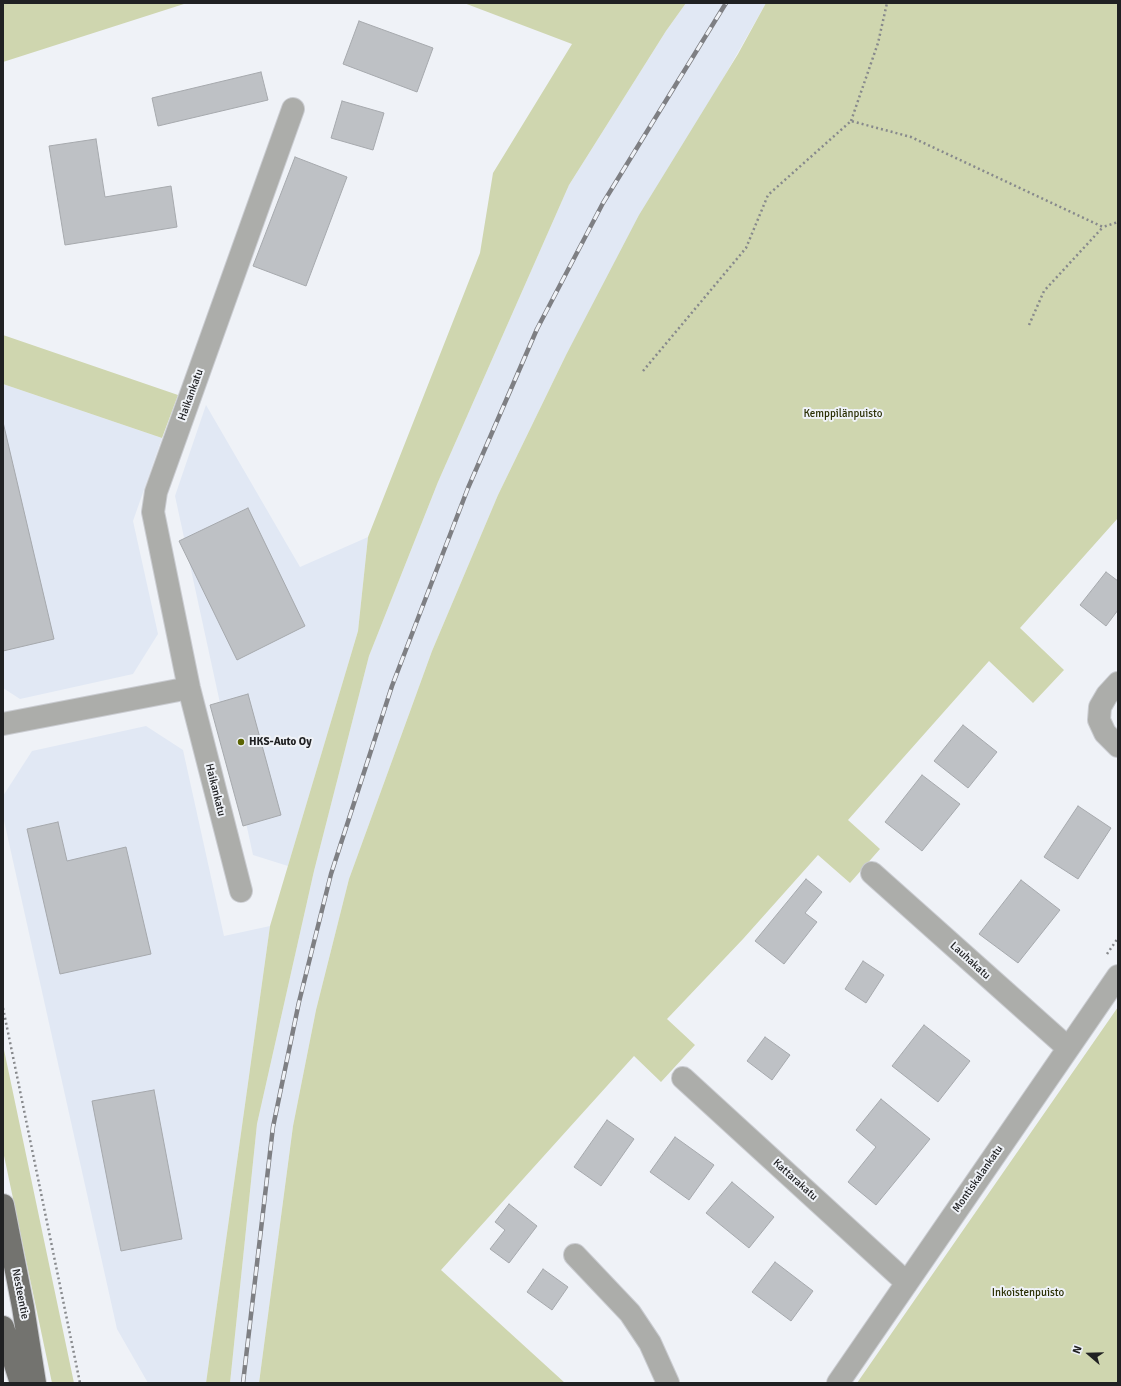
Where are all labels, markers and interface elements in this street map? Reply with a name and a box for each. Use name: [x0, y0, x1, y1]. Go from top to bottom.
street label: Haikankatu: [176, 367, 206, 423]
park label: Kemppilänpuisto: [803, 407, 883, 421]
place label: HKS-Auto Oy: [249, 735, 312, 749]
marker: HKS-Auto Oy: [236, 737, 246, 747]
street label: Haikankatu: [202, 762, 228, 818]
street label: Lauhakatu: [947, 939, 993, 983]
street label: Montiskalankatu: [950, 1143, 1006, 1215]
street label: Kattarakatu: [770, 1156, 820, 1204]
street label: Nesteentie: [9, 1268, 31, 1320]
park label: Inkoistenpuisto: [992, 1286, 1064, 1300]
north arrow: [1069, 1334, 1109, 1374]
text: N: [1070, 1344, 1085, 1356]

